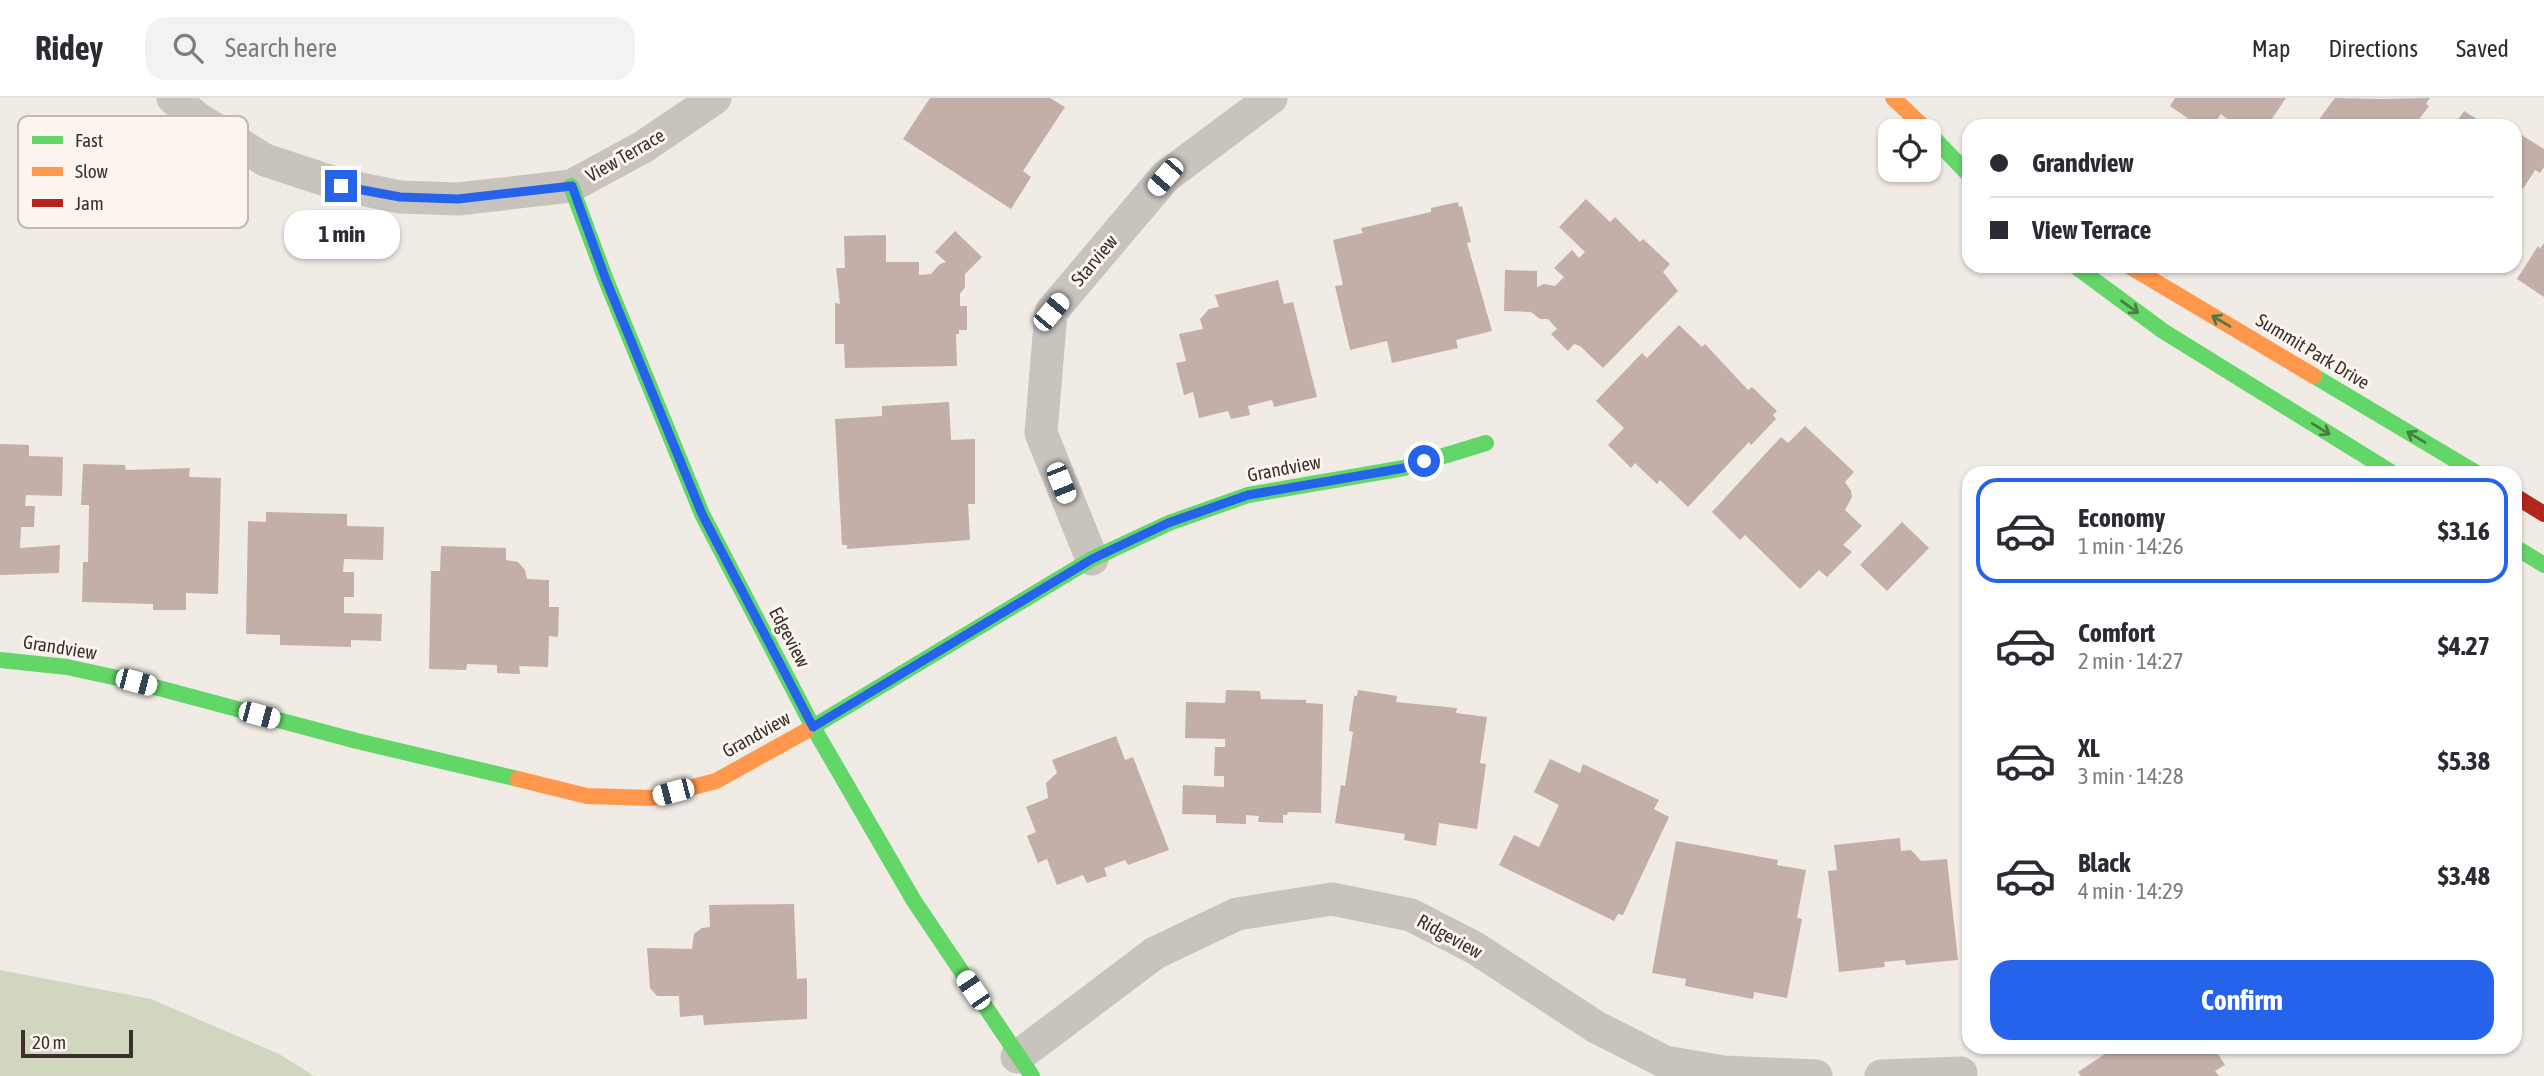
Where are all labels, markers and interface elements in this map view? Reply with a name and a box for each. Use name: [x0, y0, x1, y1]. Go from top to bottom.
search box: [145, 17, 635, 80]
text: Ridey: [35, 29, 103, 67]
icon: search: [169, 29, 207, 67]
text: Search here: [225, 33, 337, 63]
text: Map: [2252, 35, 2290, 62]
text: Directions: [2328, 35, 2418, 62]
text: Saved: [2456, 35, 2509, 62]
legend: [18, 116, 248, 228]
map controls: [1878, 119, 1941, 182]
button: locate: [1878, 119, 1941, 182]
street label: View Terrace: [582, 124, 668, 186]
text: Fast: [75, 129, 103, 151]
text: Grandview: [2032, 148, 2134, 178]
car: [1144, 154, 1187, 200]
text: Slow: [75, 160, 109, 182]
route end: [325, 170, 357, 202]
text: Jam: [75, 192, 104, 214]
callout: 1 min: [283, 210, 399, 260]
text: View Terrace: [2032, 215, 2151, 245]
text: 1 min: [319, 221, 365, 247]
street label: Starview: [1066, 229, 1122, 290]
car: [1030, 289, 1073, 335]
one-way arrow: [2120, 299, 2139, 314]
street label: Summit Park Drive: [2252, 309, 2374, 393]
one-way arrow: [2211, 314, 2231, 328]
one-way arrow: [2311, 423, 2331, 437]
one-way arrow: [2407, 430, 2427, 444]
route start: [1408, 445, 1440, 477]
street label: Grandview: [1245, 450, 1323, 486]
car: [1044, 460, 1079, 506]
icon: car: [1994, 499, 2057, 562]
text: Economy: [2078, 503, 2165, 533]
text: $3.16: [2438, 516, 2490, 546]
text: 1 min · 14:26: [2078, 533, 2184, 559]
street label: Edgeview: [765, 603, 815, 672]
icon: car: [1994, 614, 2057, 677]
text: Comfort: [2078, 618, 2155, 648]
street label: Grandview: [22, 630, 99, 664]
text: $4.27: [2438, 631, 2490, 661]
text: 2 min · 14:27: [2078, 648, 2184, 674]
car: [113, 666, 160, 698]
car: [236, 699, 283, 731]
street label: Grandview: [718, 706, 794, 762]
icon: car: [1994, 729, 2057, 792]
text: XL: [2078, 733, 2100, 763]
text: $5.38: [2438, 746, 2490, 776]
text: 3 min · 14:28: [2078, 763, 2184, 789]
car: [650, 776, 697, 808]
icon: car: [1994, 844, 2057, 907]
text: Black: [2078, 848, 2130, 878]
text: $3.48: [2438, 861, 2490, 891]
text: 4 min · 14:29: [2078, 878, 2184, 904]
street label: Ridgeview: [1414, 909, 1487, 963]
button: Confirm: [1990, 960, 2494, 1040]
car: [953, 967, 994, 1013]
scale bar: [21, 1027, 133, 1059]
text: 20 m: [32, 1031, 66, 1053]

